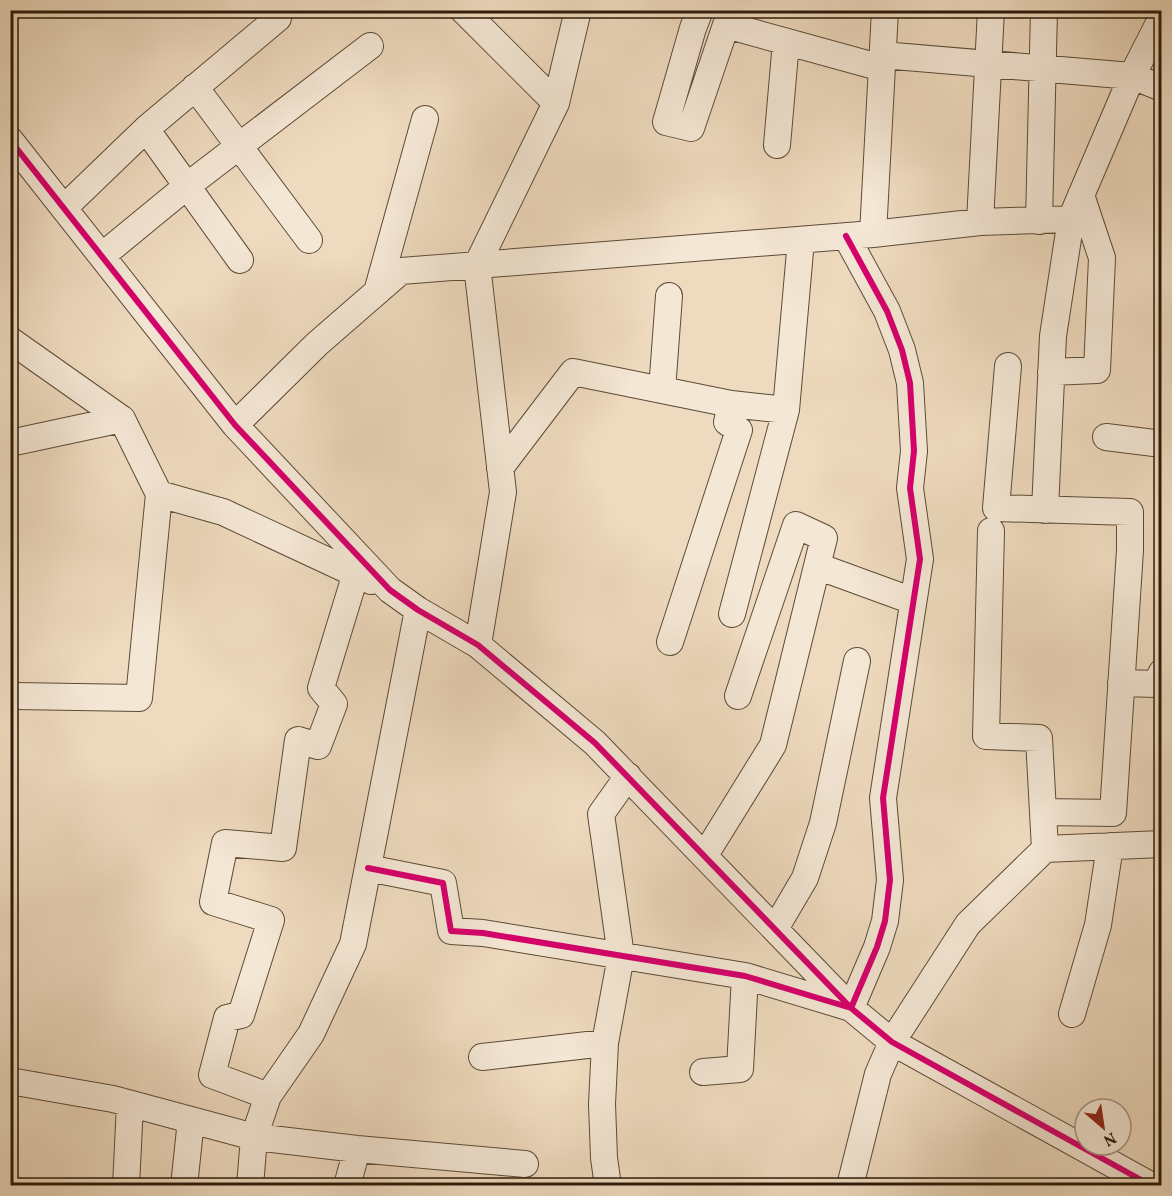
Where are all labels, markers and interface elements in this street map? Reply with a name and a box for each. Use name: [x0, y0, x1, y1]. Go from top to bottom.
north arrow: [1073, 1097, 1133, 1157]
text: N: [1099, 1126, 1120, 1151]

